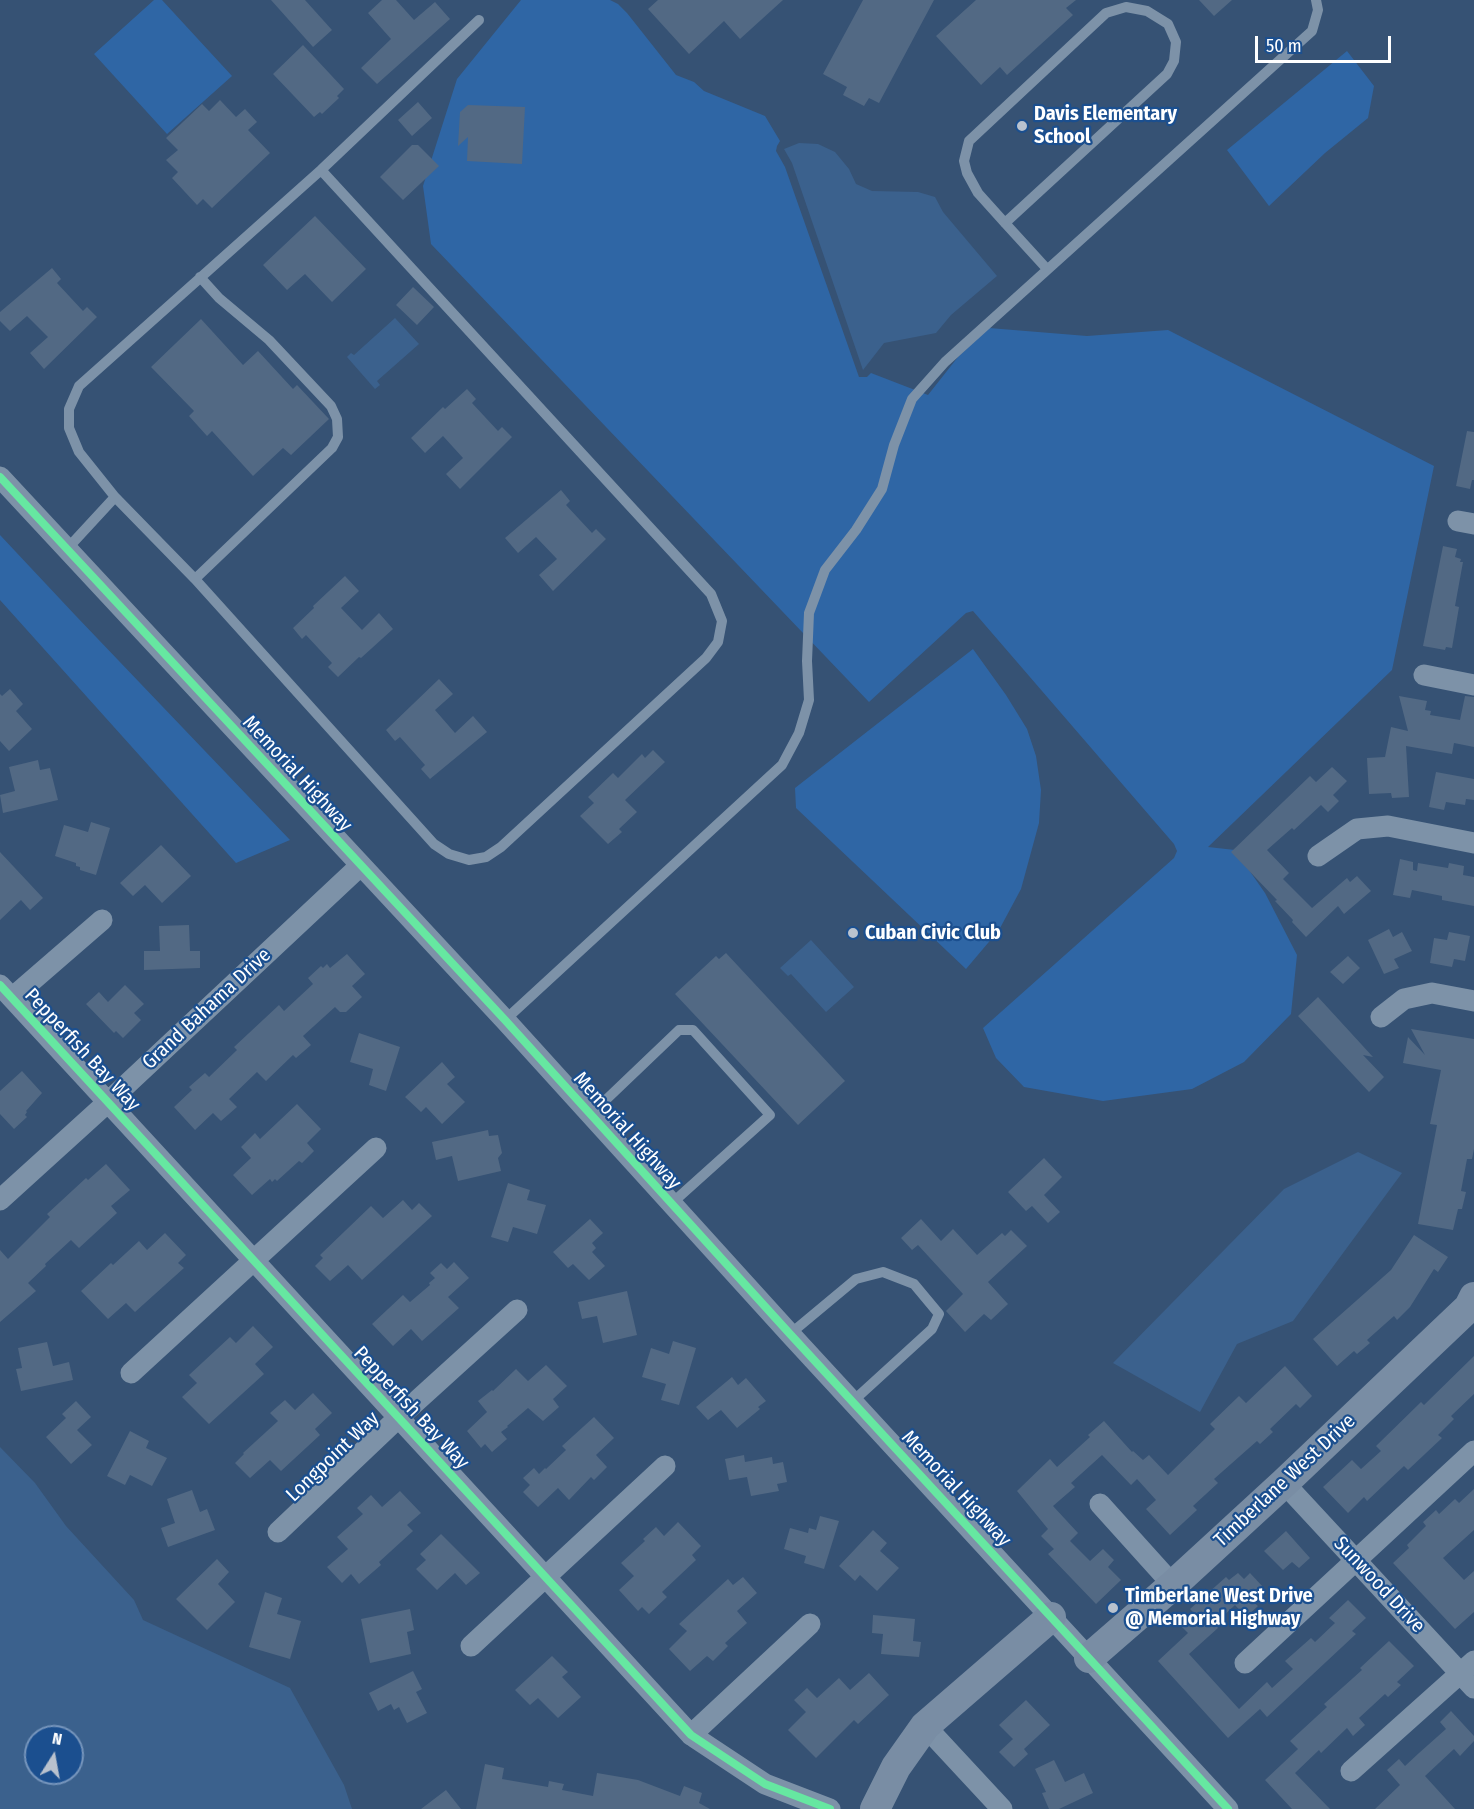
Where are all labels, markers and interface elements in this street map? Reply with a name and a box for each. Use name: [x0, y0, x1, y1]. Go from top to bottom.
scale bar: [1258, 24, 1394, 62]
text: 50 m: [1266, 35, 1302, 57]
place label: Davis Elementary School: [1034, 102, 1177, 149]
marker: Davis Elementary School: [1015, 119, 1029, 133]
street label: Memorial Highway: [237, 711, 357, 837]
place label: Cuban Civic Club: [865, 921, 1001, 945]
marker: Cuban Civic Club: [846, 926, 860, 940]
street label: Grand Bahama Drive: [138, 943, 276, 1075]
street label: Pepperfish Bay Way: [19, 984, 145, 1116]
street label: Memorial Highway: [568, 1067, 686, 1195]
street label: Pepperfish Bay Way: [348, 1342, 474, 1474]
street label: Longpoint Way: [282, 1407, 384, 1507]
street label: Timberlane West Drive: [1210, 1409, 1360, 1553]
street label: Memorial Highway: [896, 1426, 1016, 1552]
street label: Sunwood Drive: [1328, 1532, 1430, 1638]
place label: Timberlane West Drive @ Memorial Highway: [1125, 1584, 1313, 1631]
marker: Timberlane West Drive @ Memorial Highway: [1106, 1601, 1120, 1615]
north arrow: [24, 1725, 84, 1785]
text: N: [51, 1729, 64, 1749]

